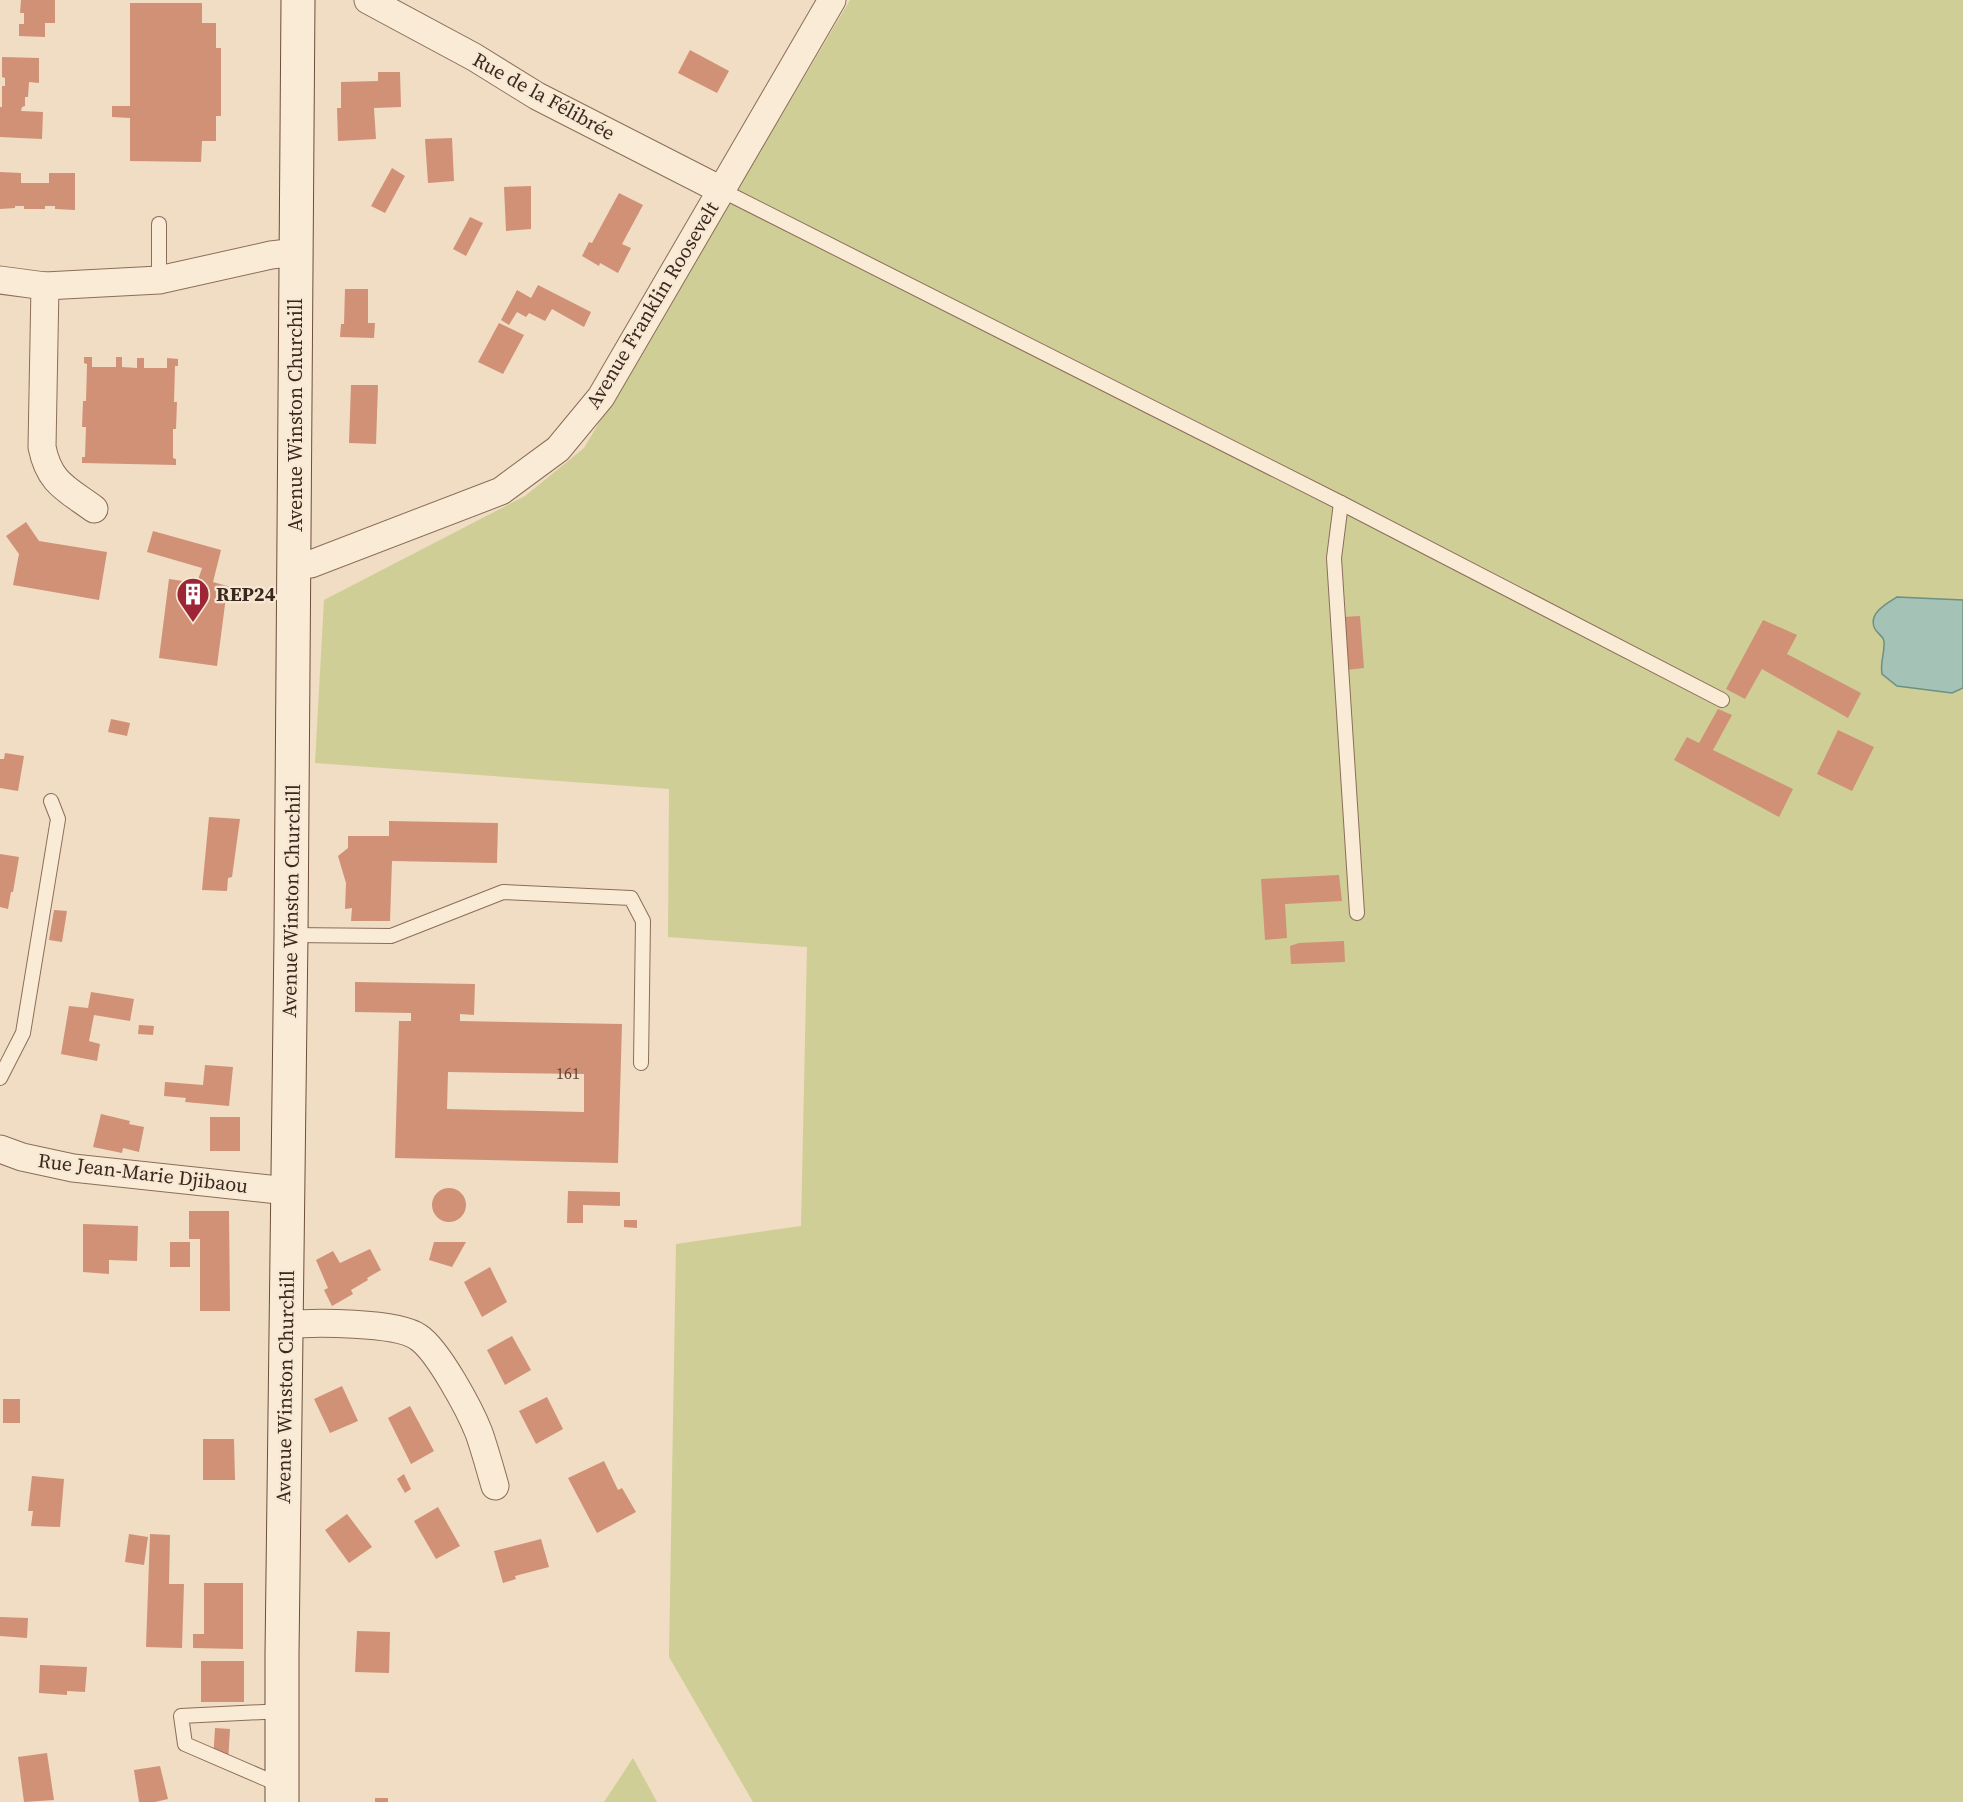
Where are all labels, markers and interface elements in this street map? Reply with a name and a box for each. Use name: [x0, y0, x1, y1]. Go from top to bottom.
street label: Rue de la Félibrée: [468, 45, 620, 147]
street label: Avenue Franklin Roosevelt: [579, 196, 725, 414]
street label: Avenue Winston Churchill: [281, 298, 309, 532]
building icon: REP24: [175, 576, 211, 623]
place label: REP24: [216, 580, 276, 608]
street label: Avenue Winston Churchill: [275, 784, 307, 1018]
house number: 161: [556, 1062, 580, 1084]
street label: Rue Jean-Marie Djibaou: [36, 1146, 250, 1200]
street label: Avenue Winston Churchill: [269, 1270, 301, 1504]

